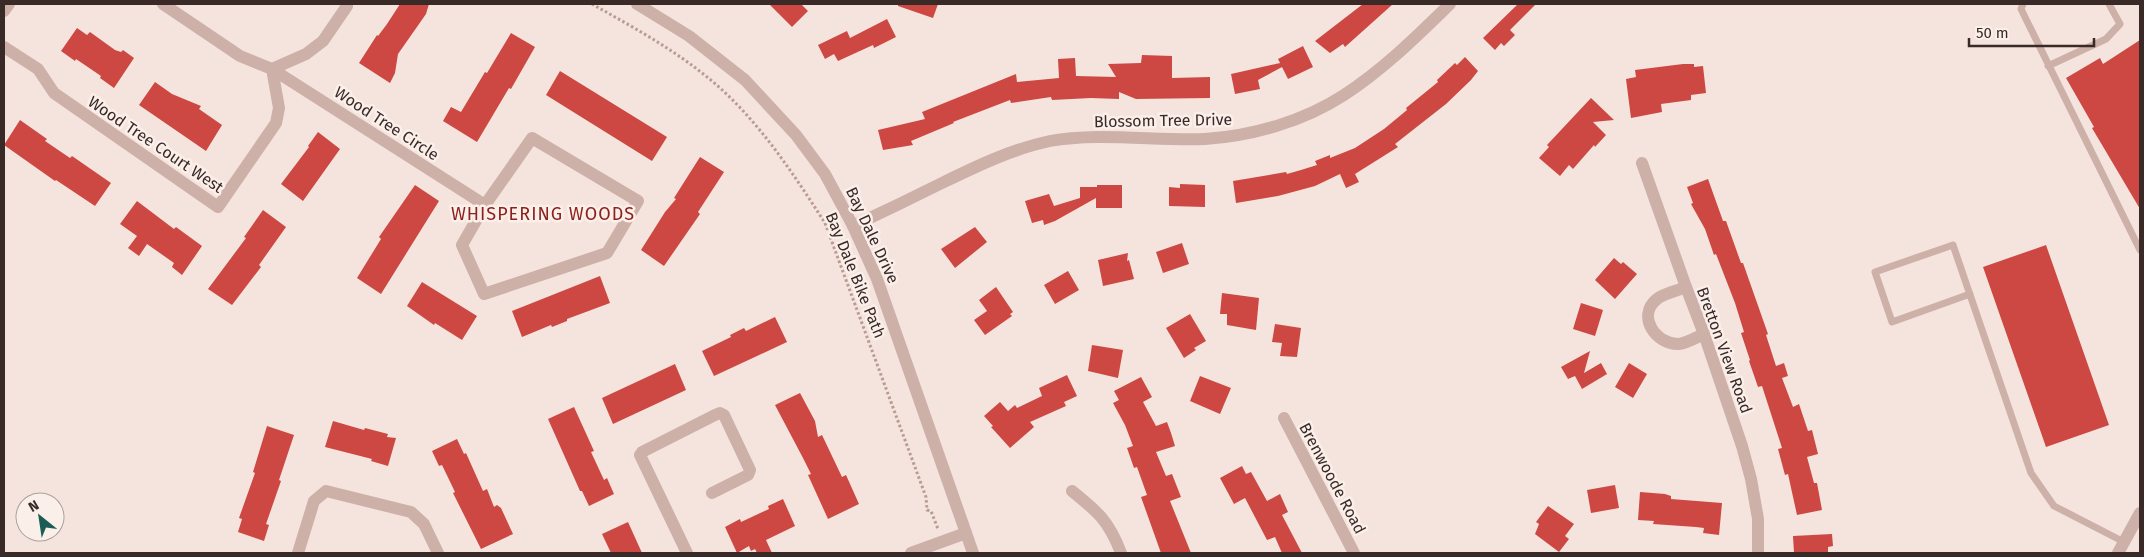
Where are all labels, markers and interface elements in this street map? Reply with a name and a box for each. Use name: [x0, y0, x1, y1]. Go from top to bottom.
scale bar: [1969, 15, 2094, 47]
text: 50 m: [1976, 24, 2009, 42]
street label: Wood Tree Circle: [331, 83, 443, 164]
street label: Wood Tree Court West: [84, 92, 227, 197]
street label: Blossom Tree Drive: [1094, 110, 1232, 131]
street label: Bay Dale Drive: [842, 184, 903, 286]
district label: WHISPERING WOODS: [451, 203, 635, 225]
street label: Bay Dale Bike Path: [822, 209, 889, 341]
street label: Bretton View Road: [1693, 284, 1756, 416]
street label: Brenwoode Road: [1295, 419, 1370, 537]
north arrow: [15, 492, 65, 542]
text: N: [25, 496, 42, 516]

